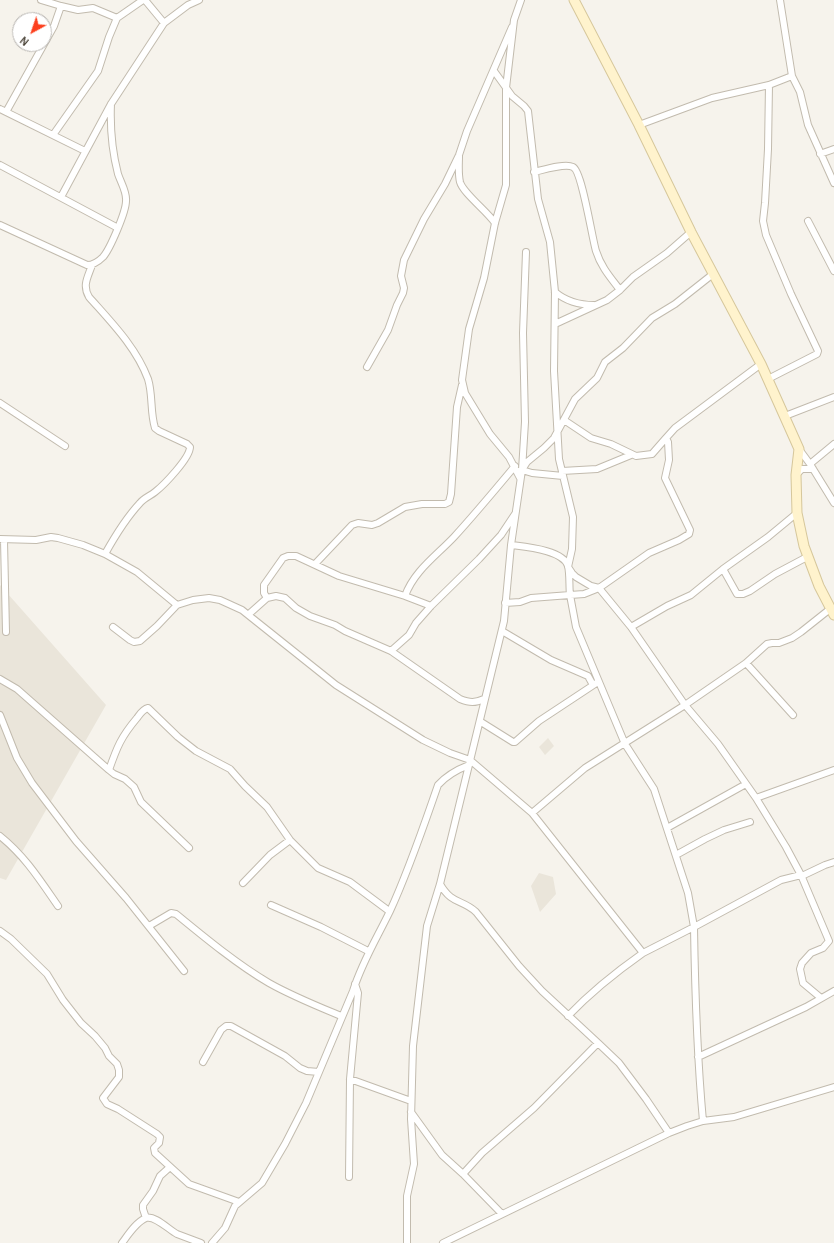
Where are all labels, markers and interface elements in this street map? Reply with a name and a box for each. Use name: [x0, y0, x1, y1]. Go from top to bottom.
north arrow: [12, 12, 52, 52]
text: N: [17, 33, 32, 48]

